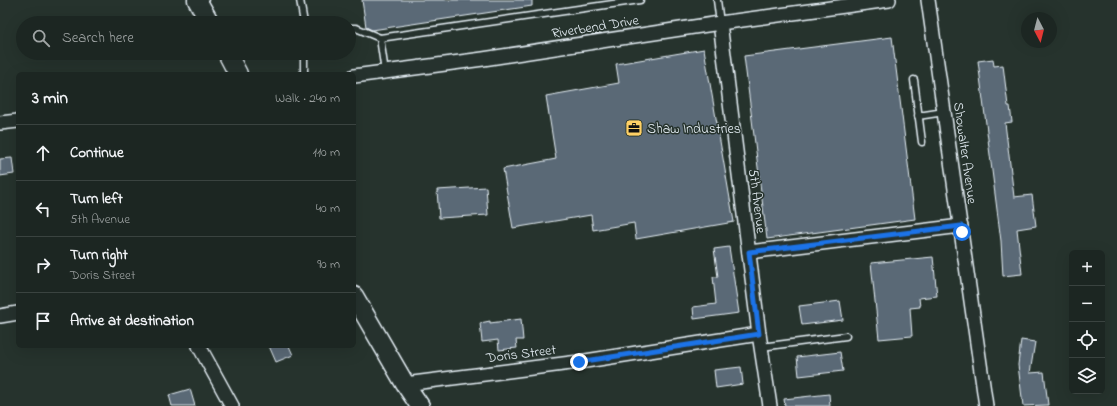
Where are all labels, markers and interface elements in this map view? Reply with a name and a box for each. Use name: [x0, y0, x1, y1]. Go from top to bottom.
street label: Riverbend Drive: [550, 10, 641, 45]
north arrow: [1021, 12, 1057, 48]
search box: [16, 16, 356, 60]
icon: search: [30, 27, 52, 49]
text: Search here: [62, 27, 134, 49]
text: 3 min: [32, 86, 68, 111]
text: Walk · 240 m: [275, 89, 340, 108]
street label: Showalter Avenue: [947, 101, 982, 206]
office icon: Shaw Industries: [624, 118, 644, 138]
place label: Shaw Industries: [647, 119, 741, 140]
icon: ahead: [32, 142, 54, 164]
text: Continue: [70, 142, 124, 164]
text: 110 m: [313, 143, 340, 162]
street label: 5th Avenue: [742, 168, 771, 235]
text: Turn left: [70, 188, 123, 210]
icon: left: [32, 198, 54, 220]
text: 40 m: [316, 199, 340, 218]
text: 5th Avenue: [70, 210, 130, 229]
route start: [953, 223, 971, 241]
text: Turn right: [70, 244, 128, 266]
map controls: [1069, 250, 1105, 394]
button: +: [1069, 250, 1105, 286]
icon: right: [32, 254, 54, 276]
text: 90 m: [317, 255, 340, 274]
text: Doris Street: [70, 266, 135, 285]
button: −: [1069, 286, 1105, 322]
icon: arrive: [32, 310, 54, 332]
text: Arrive at destination: [70, 310, 194, 332]
button: locate: [1069, 322, 1105, 358]
street label: Doris Street: [484, 340, 558, 369]
route end: [570, 353, 588, 371]
button: layers: [1069, 358, 1105, 394]

